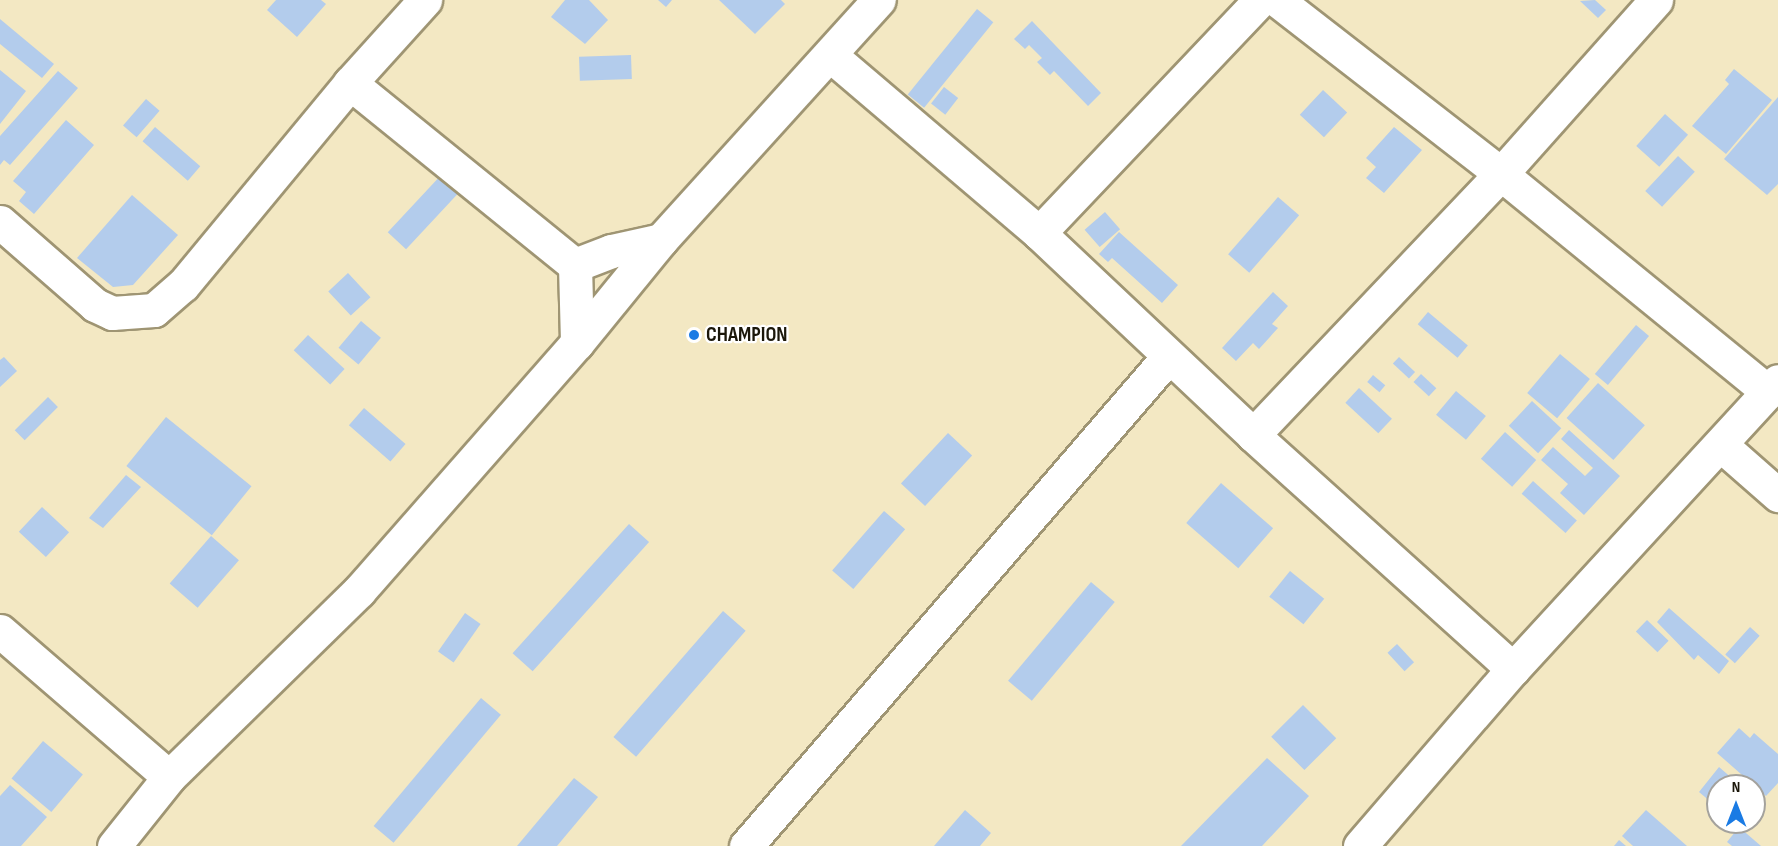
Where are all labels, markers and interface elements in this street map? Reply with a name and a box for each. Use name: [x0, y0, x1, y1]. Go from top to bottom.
place label: CHAMPION: [706, 322, 788, 348]
marker: CHAMPION: [687, 328, 701, 342]
north arrow: [1706, 774, 1766, 834]
text: N: [1732, 778, 1740, 797]

